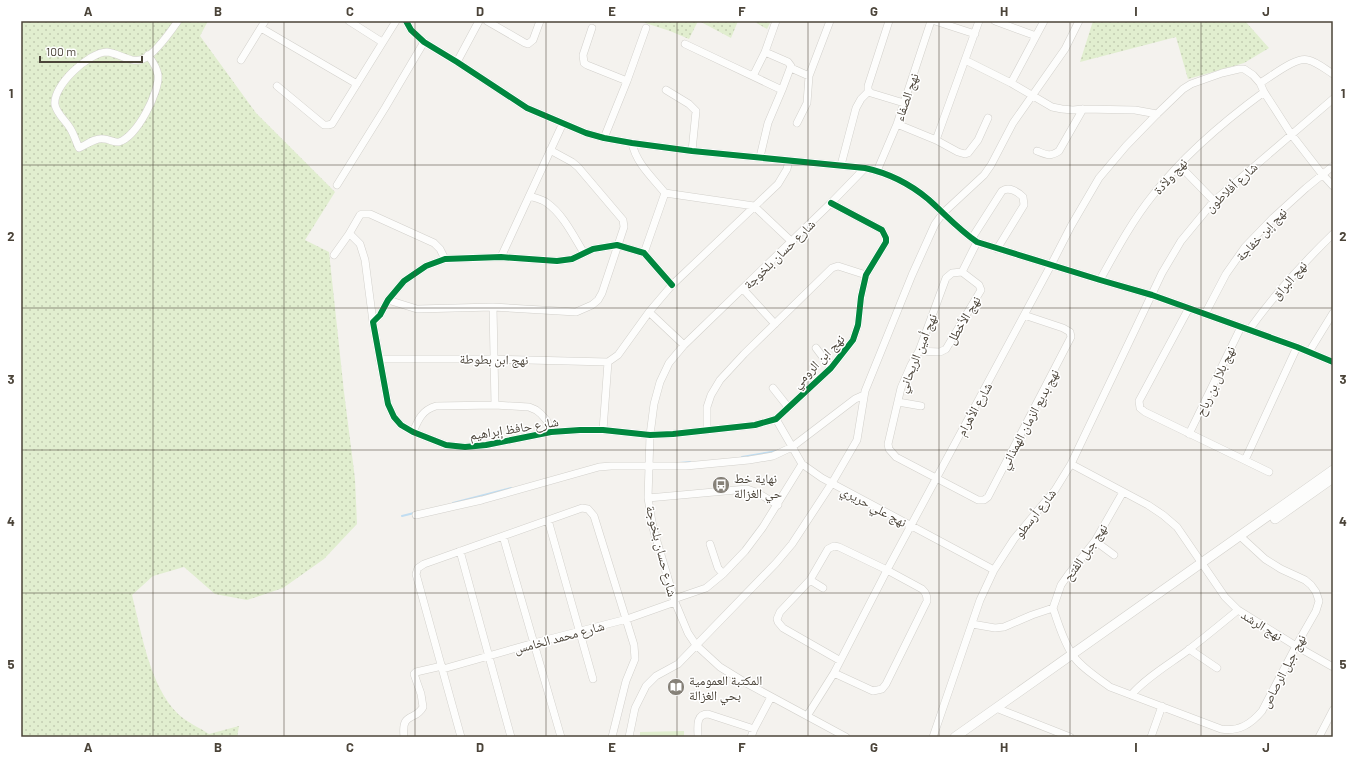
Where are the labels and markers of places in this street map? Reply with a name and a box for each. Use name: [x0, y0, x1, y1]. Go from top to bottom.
place label: نهاية خط حي الغزالة: [734, 470, 782, 504]
bus stop icon: نهاية خط حي الغزالة: [711, 475, 731, 495]
place label: المكتبة العمومية بحي الغزالة: [689, 672, 762, 706]
library icon: المكتبة العمومية بحي الغزالة: [666, 677, 686, 697]

